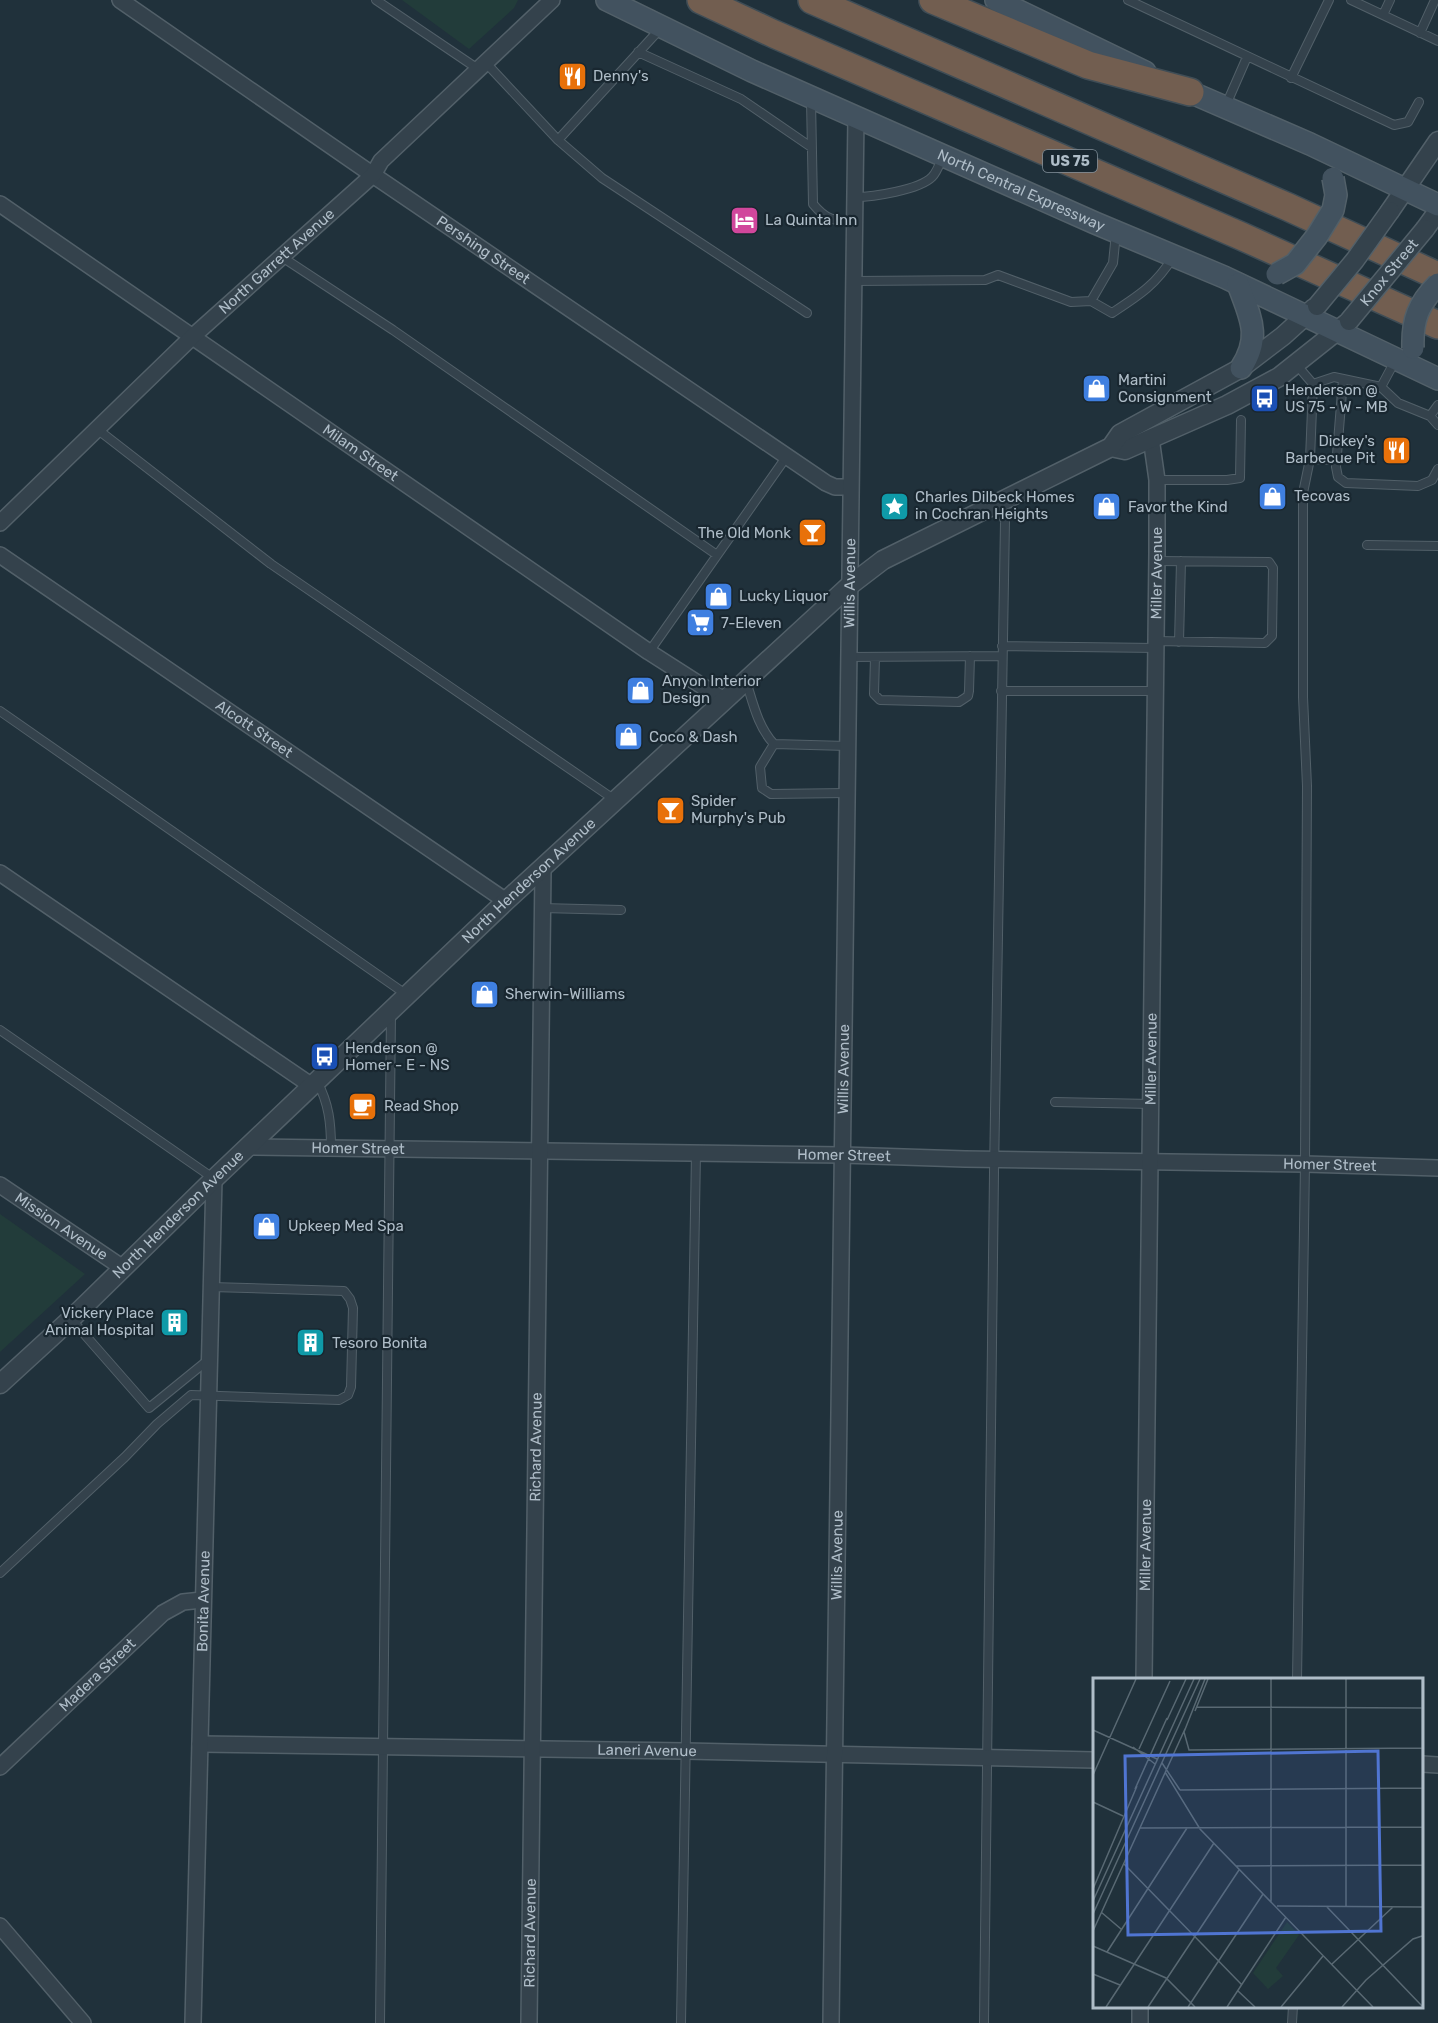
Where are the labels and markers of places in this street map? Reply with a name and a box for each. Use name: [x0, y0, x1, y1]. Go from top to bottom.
restaurant icon: Denny's: [556, 60, 588, 92]
place label: Denny's: [593, 67, 649, 85]
hotel icon: La Quinta Inn: [728, 204, 760, 236]
place label: La Quinta Inn: [765, 211, 857, 229]
place label: Martini Consignment: [1118, 371, 1212, 406]
shop icon: Martini Consignment: [1081, 373, 1113, 405]
place label: Henderson @ US 75 - W - MB: [1285, 381, 1388, 416]
bus stop icon: Henderson @ US 75 - W - MB: [1248, 383, 1280, 415]
place label: Dickey's Barbecue Pit: [1285, 432, 1375, 467]
restaurant icon: Dickey's Barbecue Pit: [1380, 434, 1412, 466]
shop icon: Tecovas: [1257, 480, 1289, 512]
place label: Tecovas: [1294, 487, 1351, 505]
place label: Charles Dilbeck Homes in Cochran Heights: [915, 488, 1075, 523]
place icon: Charles Dilbeck Homes in Cochran Heights: [878, 490, 910, 522]
shop icon: Favor the Kind: [1091, 491, 1123, 523]
place label: Favor the Kind: [1128, 498, 1228, 516]
bar icon: The Old Monk: [796, 517, 828, 549]
place label: The Old Monk: [698, 524, 791, 542]
shop icon: Lucky Liquor: [702, 580, 734, 612]
place label: Lucky Liquor: [739, 587, 828, 605]
supermarket icon: 7-Eleven: [684, 607, 716, 639]
place label: 7-Eleven: [721, 614, 782, 632]
place label: Anyon Interior Design: [662, 672, 762, 707]
shop icon: Anyon Interior Design: [625, 674, 657, 706]
shop icon: Coco & Dash: [612, 721, 644, 753]
place label: Coco & Dash: [649, 728, 738, 746]
place label: Spider Murphy's Pub: [691, 792, 786, 827]
bar icon: Spider Murphy's Pub: [654, 794, 686, 826]
shop icon: Sherwin-Williams: [468, 978, 500, 1010]
place label: Sherwin-Williams: [505, 985, 625, 1003]
place label: Henderson @ Homer - E - NS: [345, 1039, 449, 1074]
bus stop icon: Henderson @ Homer - E - NS: [308, 1041, 340, 1073]
cafe icon: Read Shop: [347, 1090, 379, 1122]
place label: Read Shop: [384, 1097, 459, 1115]
shop icon: Upkeep Med Spa: [251, 1210, 283, 1242]
place label: Upkeep Med Spa: [288, 1217, 404, 1235]
place label: Vickery Place Animal Hospital: [45, 1304, 154, 1339]
building icon: Vickery Place Animal Hospital: [159, 1306, 191, 1338]
building icon: Tesoro Bonita: [295, 1327, 327, 1359]
place label: Tesoro Bonita: [332, 1334, 427, 1352]

